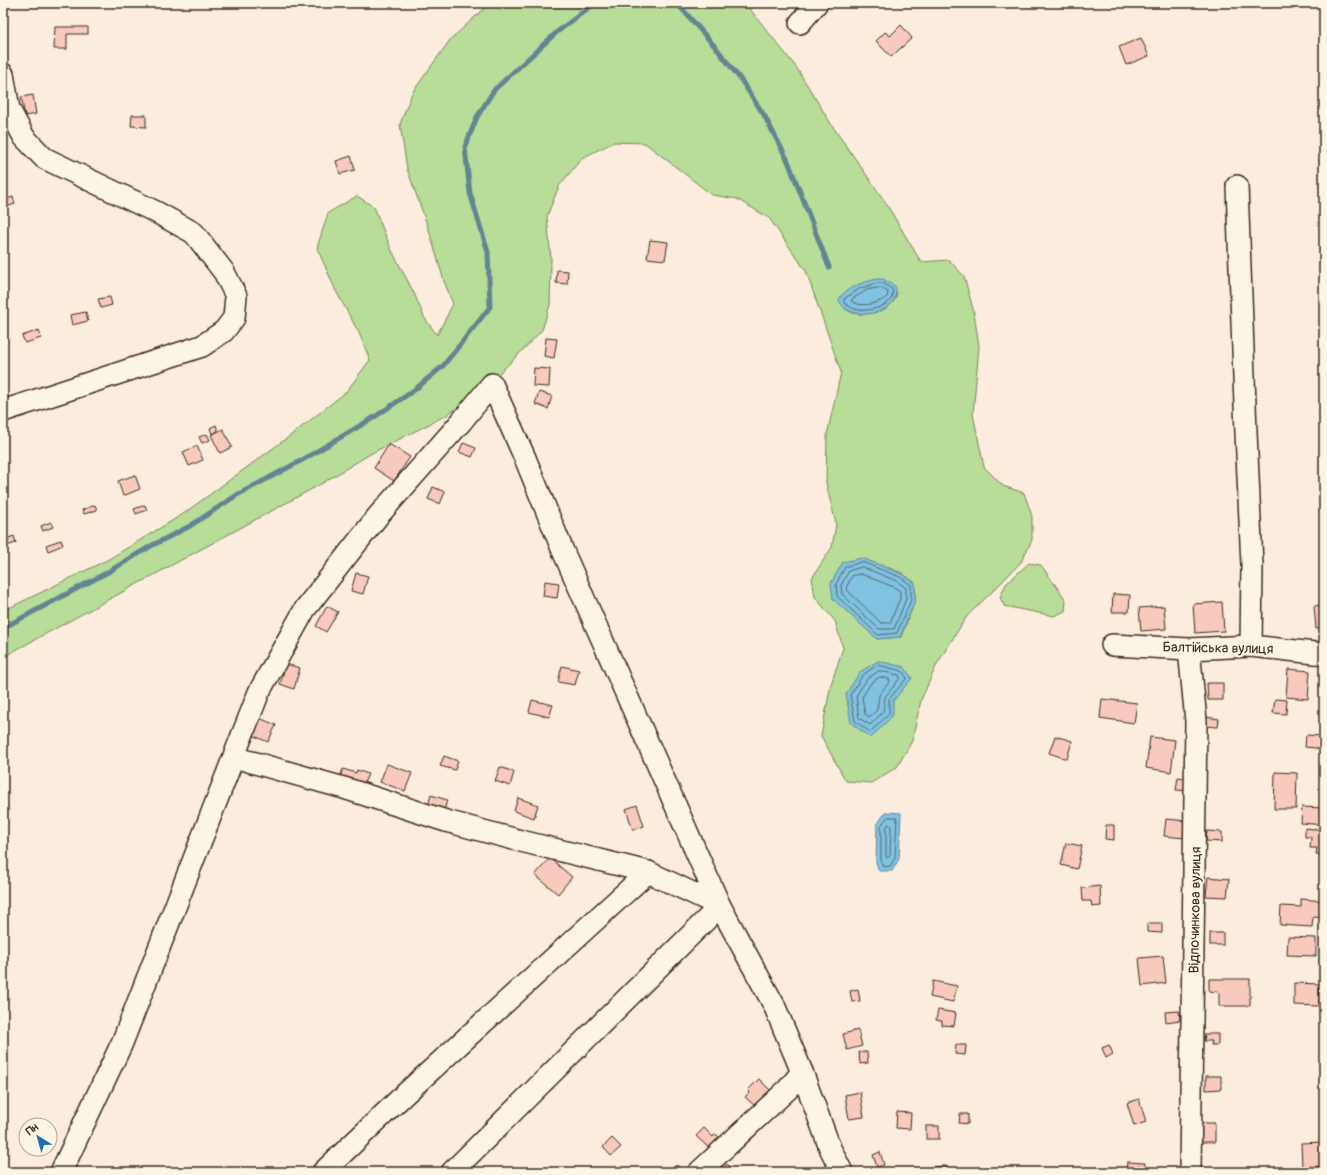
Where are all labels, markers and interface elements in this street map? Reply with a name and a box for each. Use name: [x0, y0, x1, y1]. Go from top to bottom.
street label: Балтійська вулиця: [1163, 639, 1273, 657]
street label: Відпочинкова вулиця: [1185, 846, 1205, 974]
north arrow: [18, 1117, 58, 1157]
text: Пн: [24, 1120, 41, 1138]

